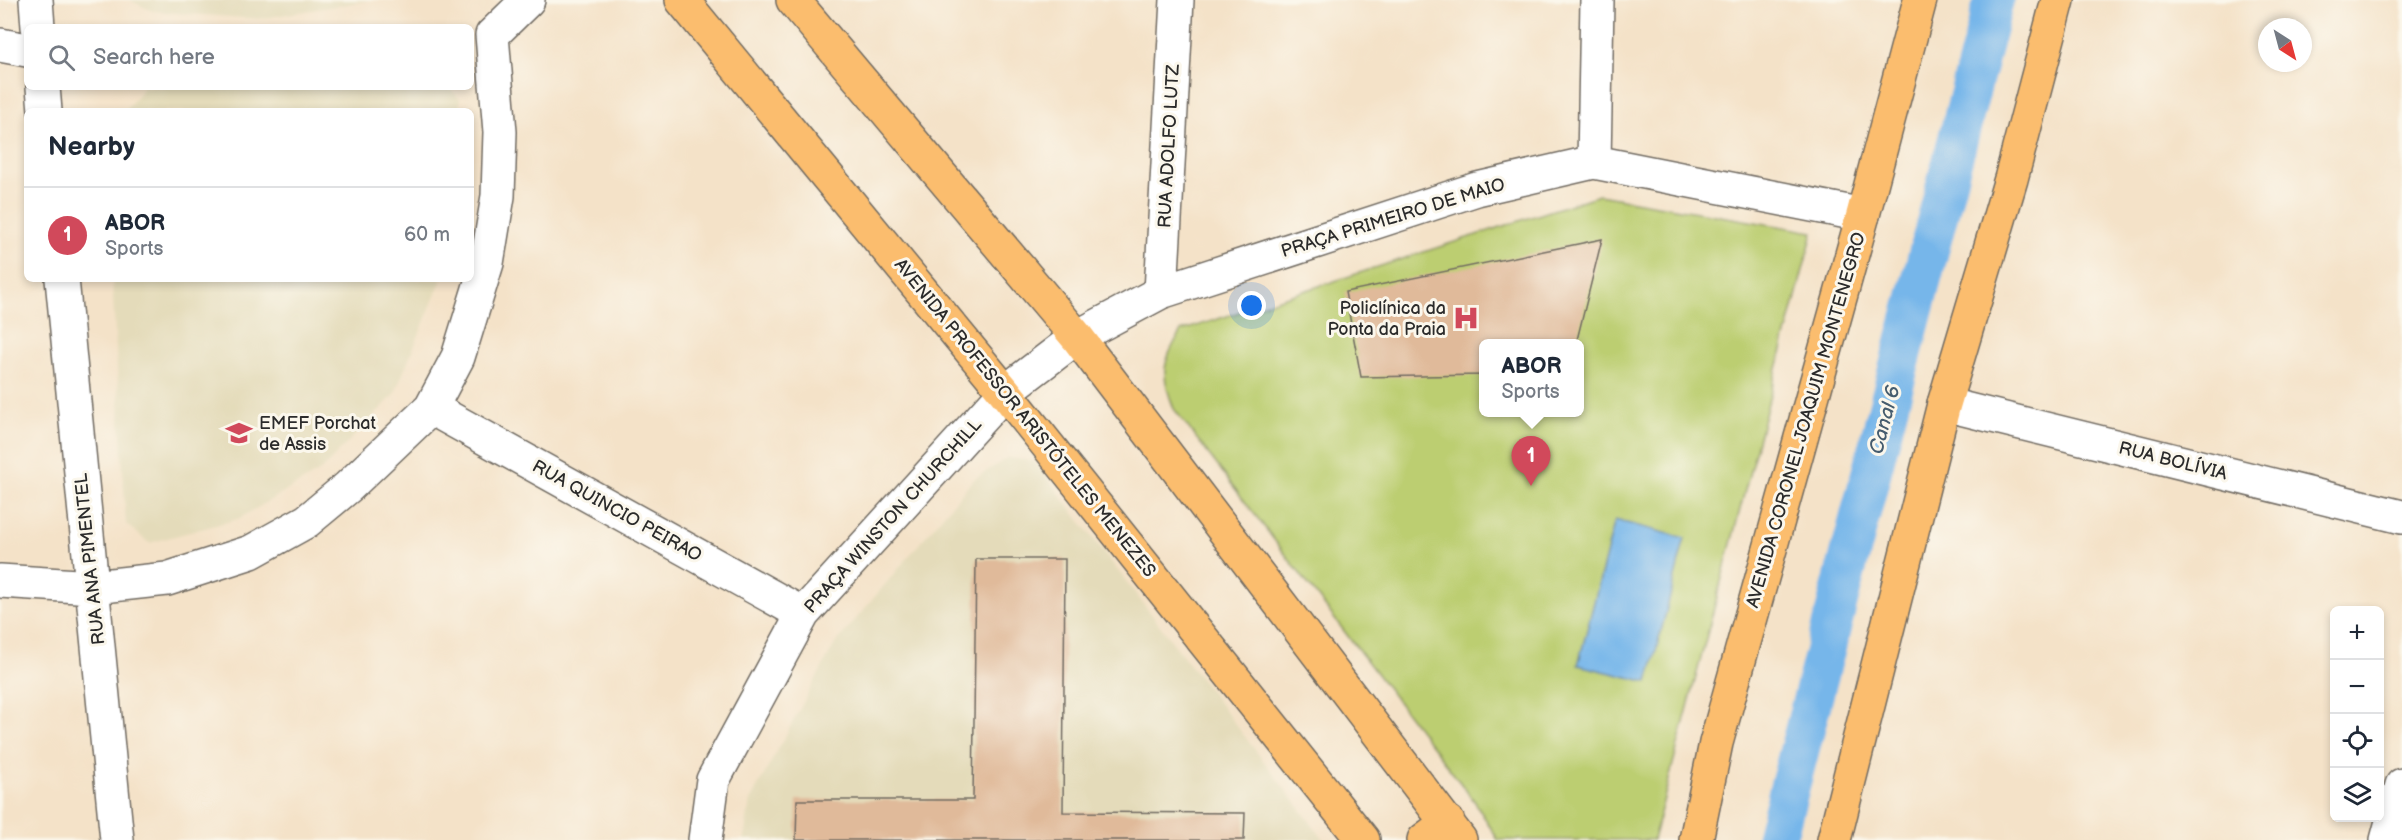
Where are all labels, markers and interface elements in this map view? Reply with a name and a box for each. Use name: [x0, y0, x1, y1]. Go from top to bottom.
north arrow: [2258, 18, 2312, 72]
search box: [24, 24, 474, 90]
icon: search: [45, 41, 78, 74]
text: Search here: [93, 44, 215, 71]
street label: RUA ADOLFO LUTZ: [1154, 64, 1184, 228]
text: Nearby: [48, 132, 135, 163]
street label: PRAÇA PRIMEIRO DE MAIO: [1279, 174, 1507, 262]
text: ABOR: [105, 210, 165, 237]
text: 1: [63, 223, 72, 247]
text: 60 m: [404, 223, 450, 247]
street label: AVENIDA CORONEL JOAQUIM MONTENEGRO: [1742, 230, 1870, 610]
text: Sports: [105, 237, 163, 261]
street label: AVENIDA PROFESSOR ARISTÓTELES MENEZES: [890, 253, 1162, 581]
your location: [1237, 291, 1266, 320]
place label: Policlínica da Ponta da Praia: [1328, 298, 1446, 340]
hospital icon: Policlínica da Ponta da Praia: [1451, 303, 1481, 333]
popup: [1479, 339, 1584, 417]
text: ABOR: [1501, 353, 1562, 380]
text: Sports: [1501, 380, 1560, 404]
water label: Canal 6: [1864, 383, 1906, 457]
place label: EMEF Porchat de Assis: [259, 413, 377, 455]
street label: PRAÇA WINSTON CHURCHILL: [800, 414, 986, 618]
school or university icon: EMEF Porchat de Assis: [224, 418, 254, 448]
street label: RUA BOLÍVIA: [2117, 435, 2230, 485]
pin: 1: [1512, 436, 1550, 486]
street label: RUA QUINCIO PEIRAO: [529, 456, 705, 566]
street label: RUA ANA PIMENTEL: [70, 471, 109, 646]
map controls: [2330, 606, 2384, 822]
button: +: [2330, 606, 2384, 660]
button: −: [2330, 660, 2384, 714]
button: locate: [2330, 714, 2384, 768]
button: layers: [2330, 768, 2384, 822]

